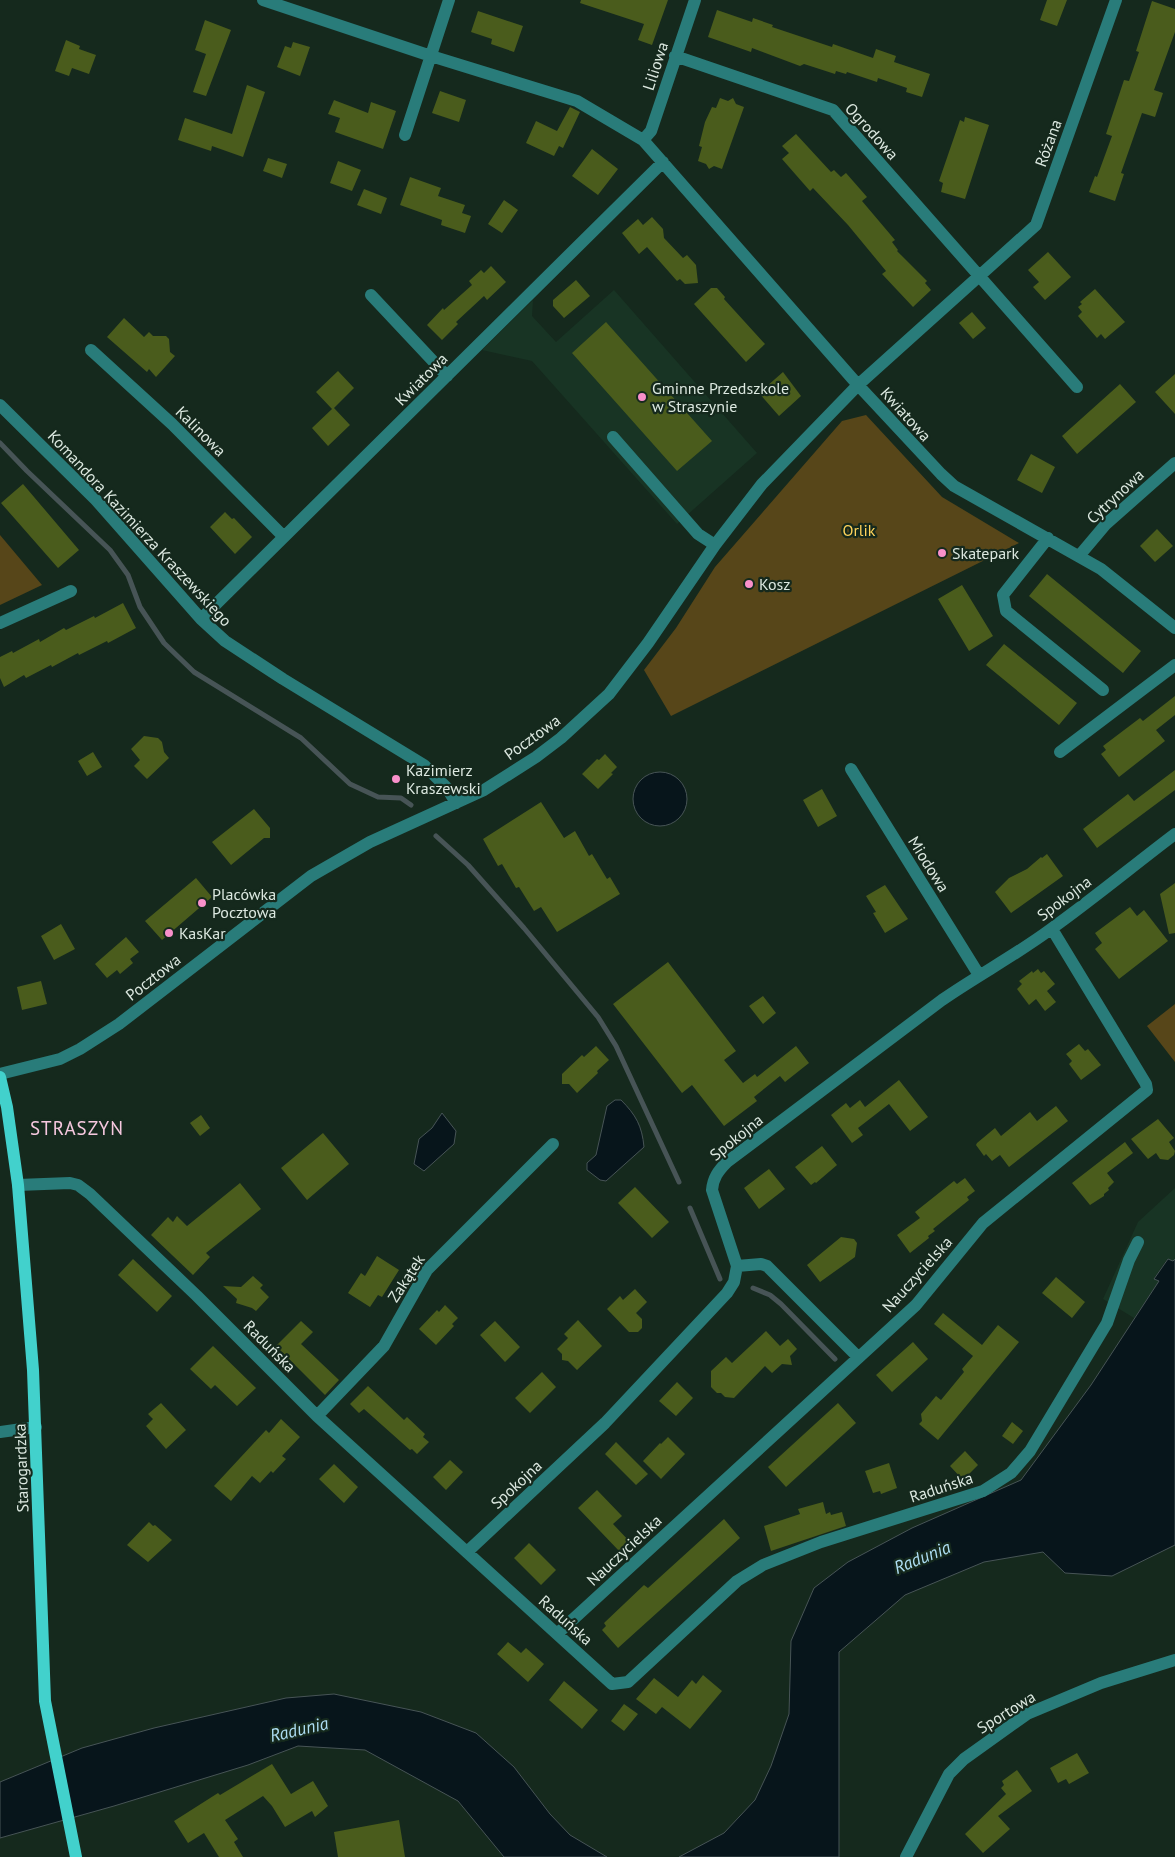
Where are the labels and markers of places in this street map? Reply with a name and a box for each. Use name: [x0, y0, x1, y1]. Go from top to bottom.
place label: Gminne Przedszkole w Straszynie: [652, 378, 789, 416]
marker: Gminne Przedszkole w Straszynie: [636, 391, 648, 403]
place label: Skatepark: [952, 543, 1020, 563]
marker: Skatepark: [936, 547, 948, 559]
place label: Kosz: [759, 574, 790, 594]
marker: Kosz: [743, 578, 755, 590]
place label: Kazimierz Kraszewski: [406, 760, 481, 798]
marker: Kazimierz Kraszewski: [390, 773, 402, 785]
place label: Placówka Pocztowa: [212, 884, 276, 922]
marker: Placówka Pocztowa: [196, 897, 208, 909]
place label: KasKar: [179, 923, 226, 943]
marker: KasKar: [163, 927, 175, 939]

